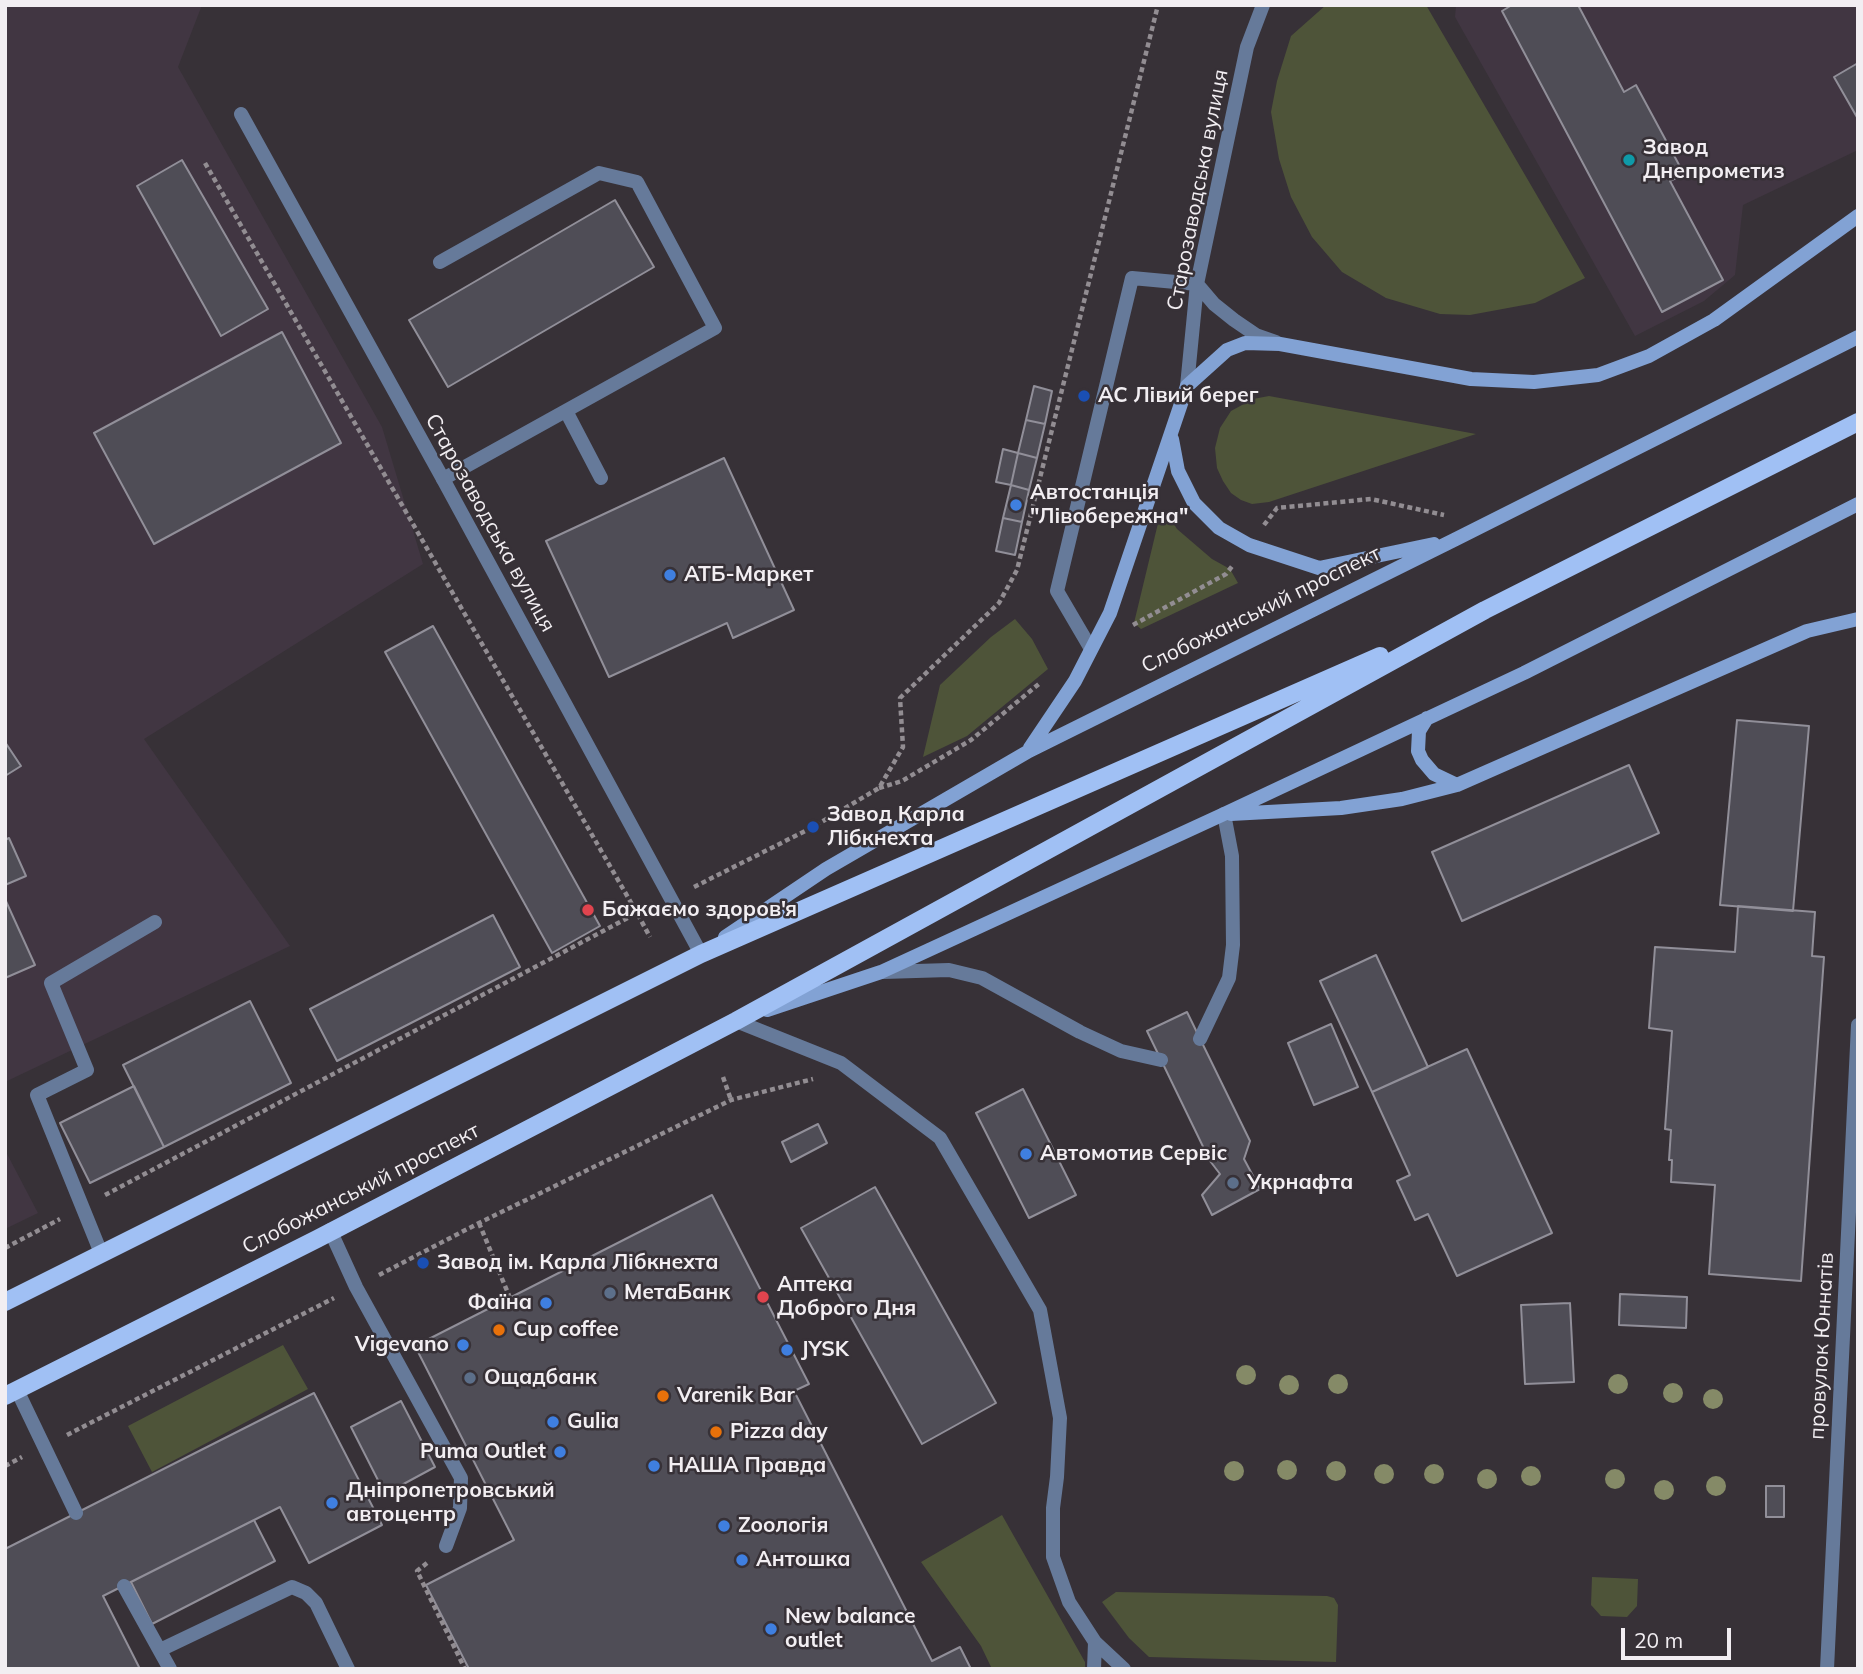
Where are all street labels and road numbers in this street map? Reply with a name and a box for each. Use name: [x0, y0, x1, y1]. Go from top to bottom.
street label: Старозаводська вулиця: [1162, 67, 1234, 313]
street label: Старозаводська вулиця: [420, 410, 560, 636]
street label: Слобожанський проспект: [1137, 541, 1385, 679]
street label: Слобожанський проспект: [238, 1118, 484, 1260]
street label: провулок Юннатів: [1805, 1252, 1839, 1440]

